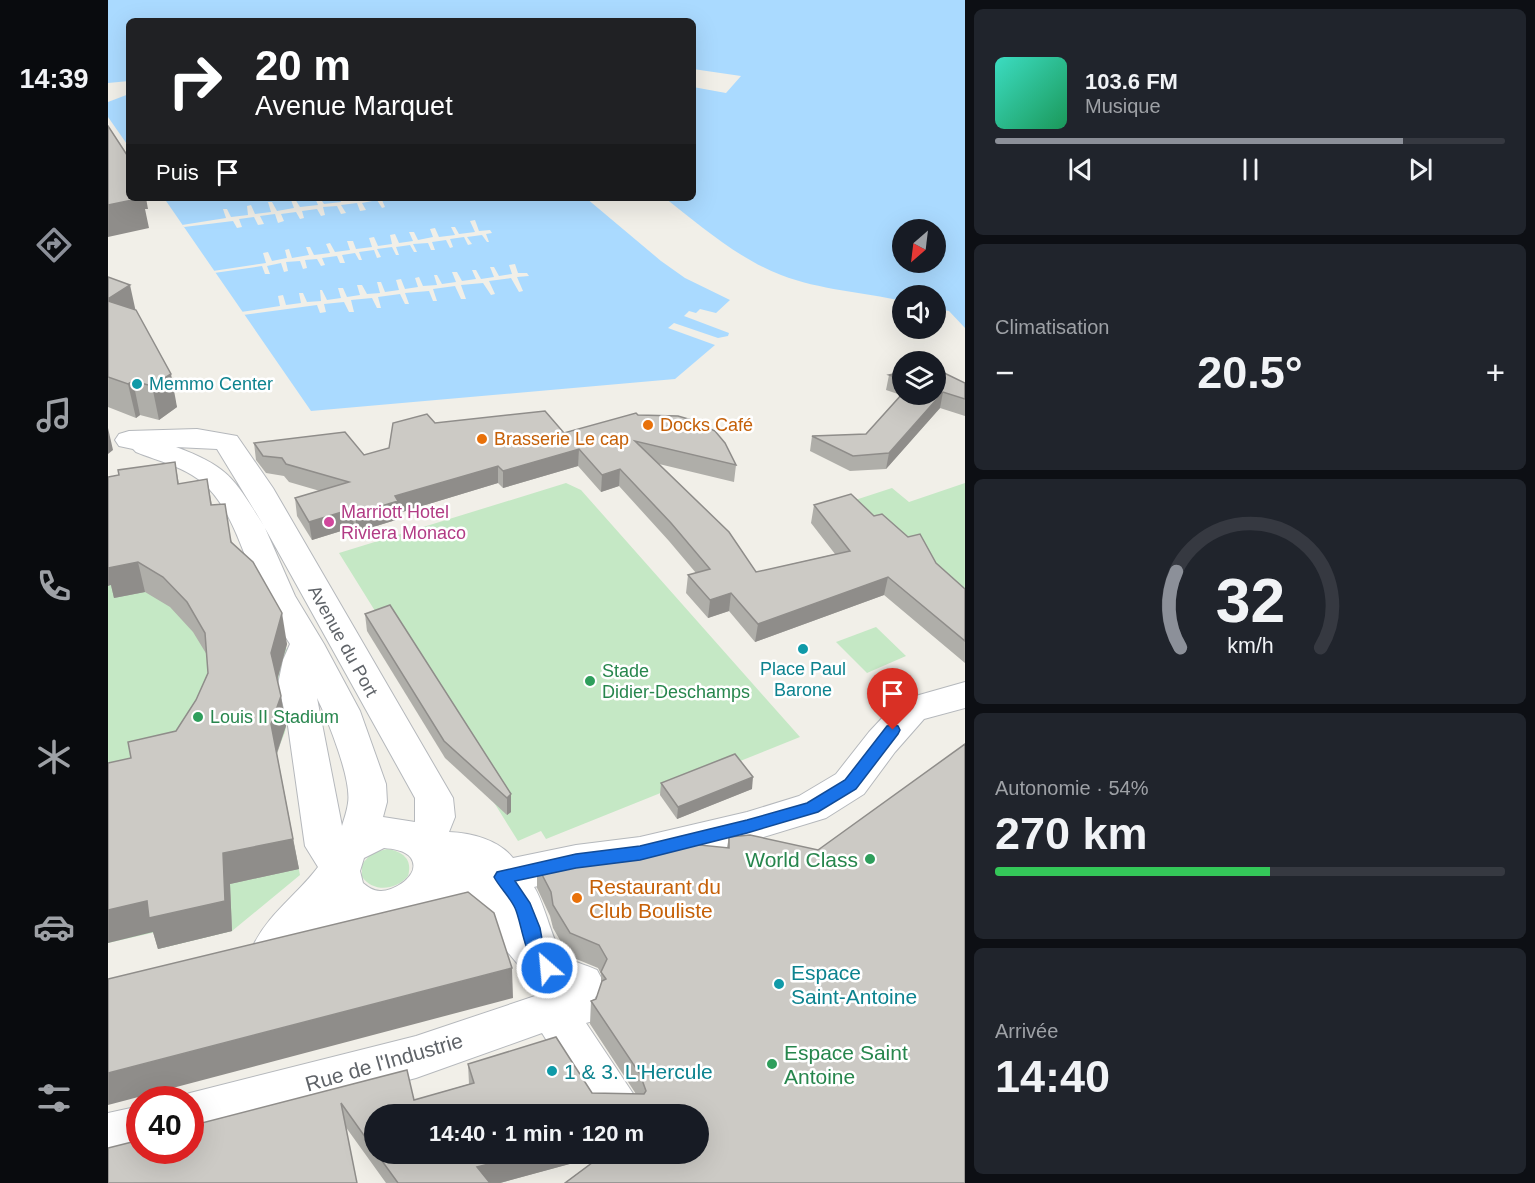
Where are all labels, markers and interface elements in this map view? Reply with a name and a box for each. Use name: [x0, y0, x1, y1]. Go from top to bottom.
icon: right: [156, 42, 234, 120]
text: 20 m: [255, 42, 351, 89]
text: 14:39: [19, 64, 89, 94]
text: 103.6 FM: [1085, 69, 1178, 94]
text: Avenue Marquet: [255, 91, 453, 121]
text: Musique: [1085, 95, 1161, 117]
icon: previous: [1064, 153, 1097, 186]
icon: pause: [1234, 153, 1267, 186]
icon: next: [1404, 153, 1437, 186]
icon: arrive: [211, 156, 244, 189]
text: Puis: [156, 160, 199, 185]
north arrow: [892, 219, 946, 273]
map controls: [892, 219, 946, 405]
icon: directions: [33, 224, 75, 266]
button: sound: [892, 285, 946, 339]
text: Climatisation: [995, 316, 1109, 338]
text: 20.5°: [1197, 347, 1303, 398]
button: layers: [892, 351, 946, 405]
text: −: [995, 354, 1014, 391]
text: +: [1486, 354, 1505, 391]
place label: Memmo Center: [149, 374, 273, 394]
marker: Memmo Center: [130, 377, 144, 391]
icon: music: [33, 394, 75, 436]
place label: Docks Café: [660, 415, 753, 435]
marker: Docks Café: [641, 418, 655, 432]
place label: Brasserie Le cap: [494, 429, 629, 449]
marker: Brasserie Le cap: [475, 432, 489, 446]
place label: Marriott Hotel Riviera Monaco: [341, 502, 466, 543]
marker: Marriott Hotel Riviera Monaco: [322, 515, 336, 529]
icon: phone: [33, 565, 75, 607]
text: 32: [1215, 567, 1285, 636]
street label: Avenue du Port: [304, 582, 382, 700]
text: km/h: [1227, 635, 1273, 659]
marker: Place Paul Barone: [796, 642, 810, 656]
place label: Place Paul Barone: [760, 659, 846, 700]
place label: Stade Didier-Deschamps: [602, 661, 750, 702]
pin: [867, 668, 918, 730]
marker: Stade Didier-Deschamps: [583, 674, 597, 688]
icon: arrive: [876, 677, 909, 710]
place label: Louis II Stadium: [210, 707, 339, 727]
marker: Louis II Stadium: [191, 710, 205, 724]
icon: climate: [33, 736, 75, 778]
text: Autonomie · 54%: [995, 777, 1148, 799]
text: 270 km: [995, 808, 1148, 859]
place label: World Class: [745, 848, 858, 871]
marker: World Class: [863, 852, 877, 866]
place label: Restaurant du Club Bouliste: [589, 875, 721, 922]
marker: Restaurant du Club Bouliste: [570, 891, 584, 905]
icon: car: [33, 906, 75, 948]
position arrow: [515, 936, 579, 1000]
place label: Espace Saint-Antoine: [791, 961, 917, 1008]
marker: Espace Saint-Antoine: [772, 977, 786, 991]
text: Arrivée: [995, 1020, 1058, 1042]
street label: Rue de l'Industrie: [303, 1029, 465, 1095]
place label: Espace Saint Antoine: [784, 1041, 908, 1088]
text: 14:40: [995, 1051, 1110, 1102]
marker: Espace Saint Antoine: [765, 1057, 779, 1071]
place label: 1 & 3. L'Hercule: [564, 1060, 713, 1083]
marker: 1 & 3. L'Hercule: [545, 1064, 559, 1078]
icon: filters: [33, 1077, 75, 1119]
speed limit sign: 40: [126, 1086, 204, 1164]
text: 14:40 · 1 min · 120 m: [429, 1121, 644, 1146]

